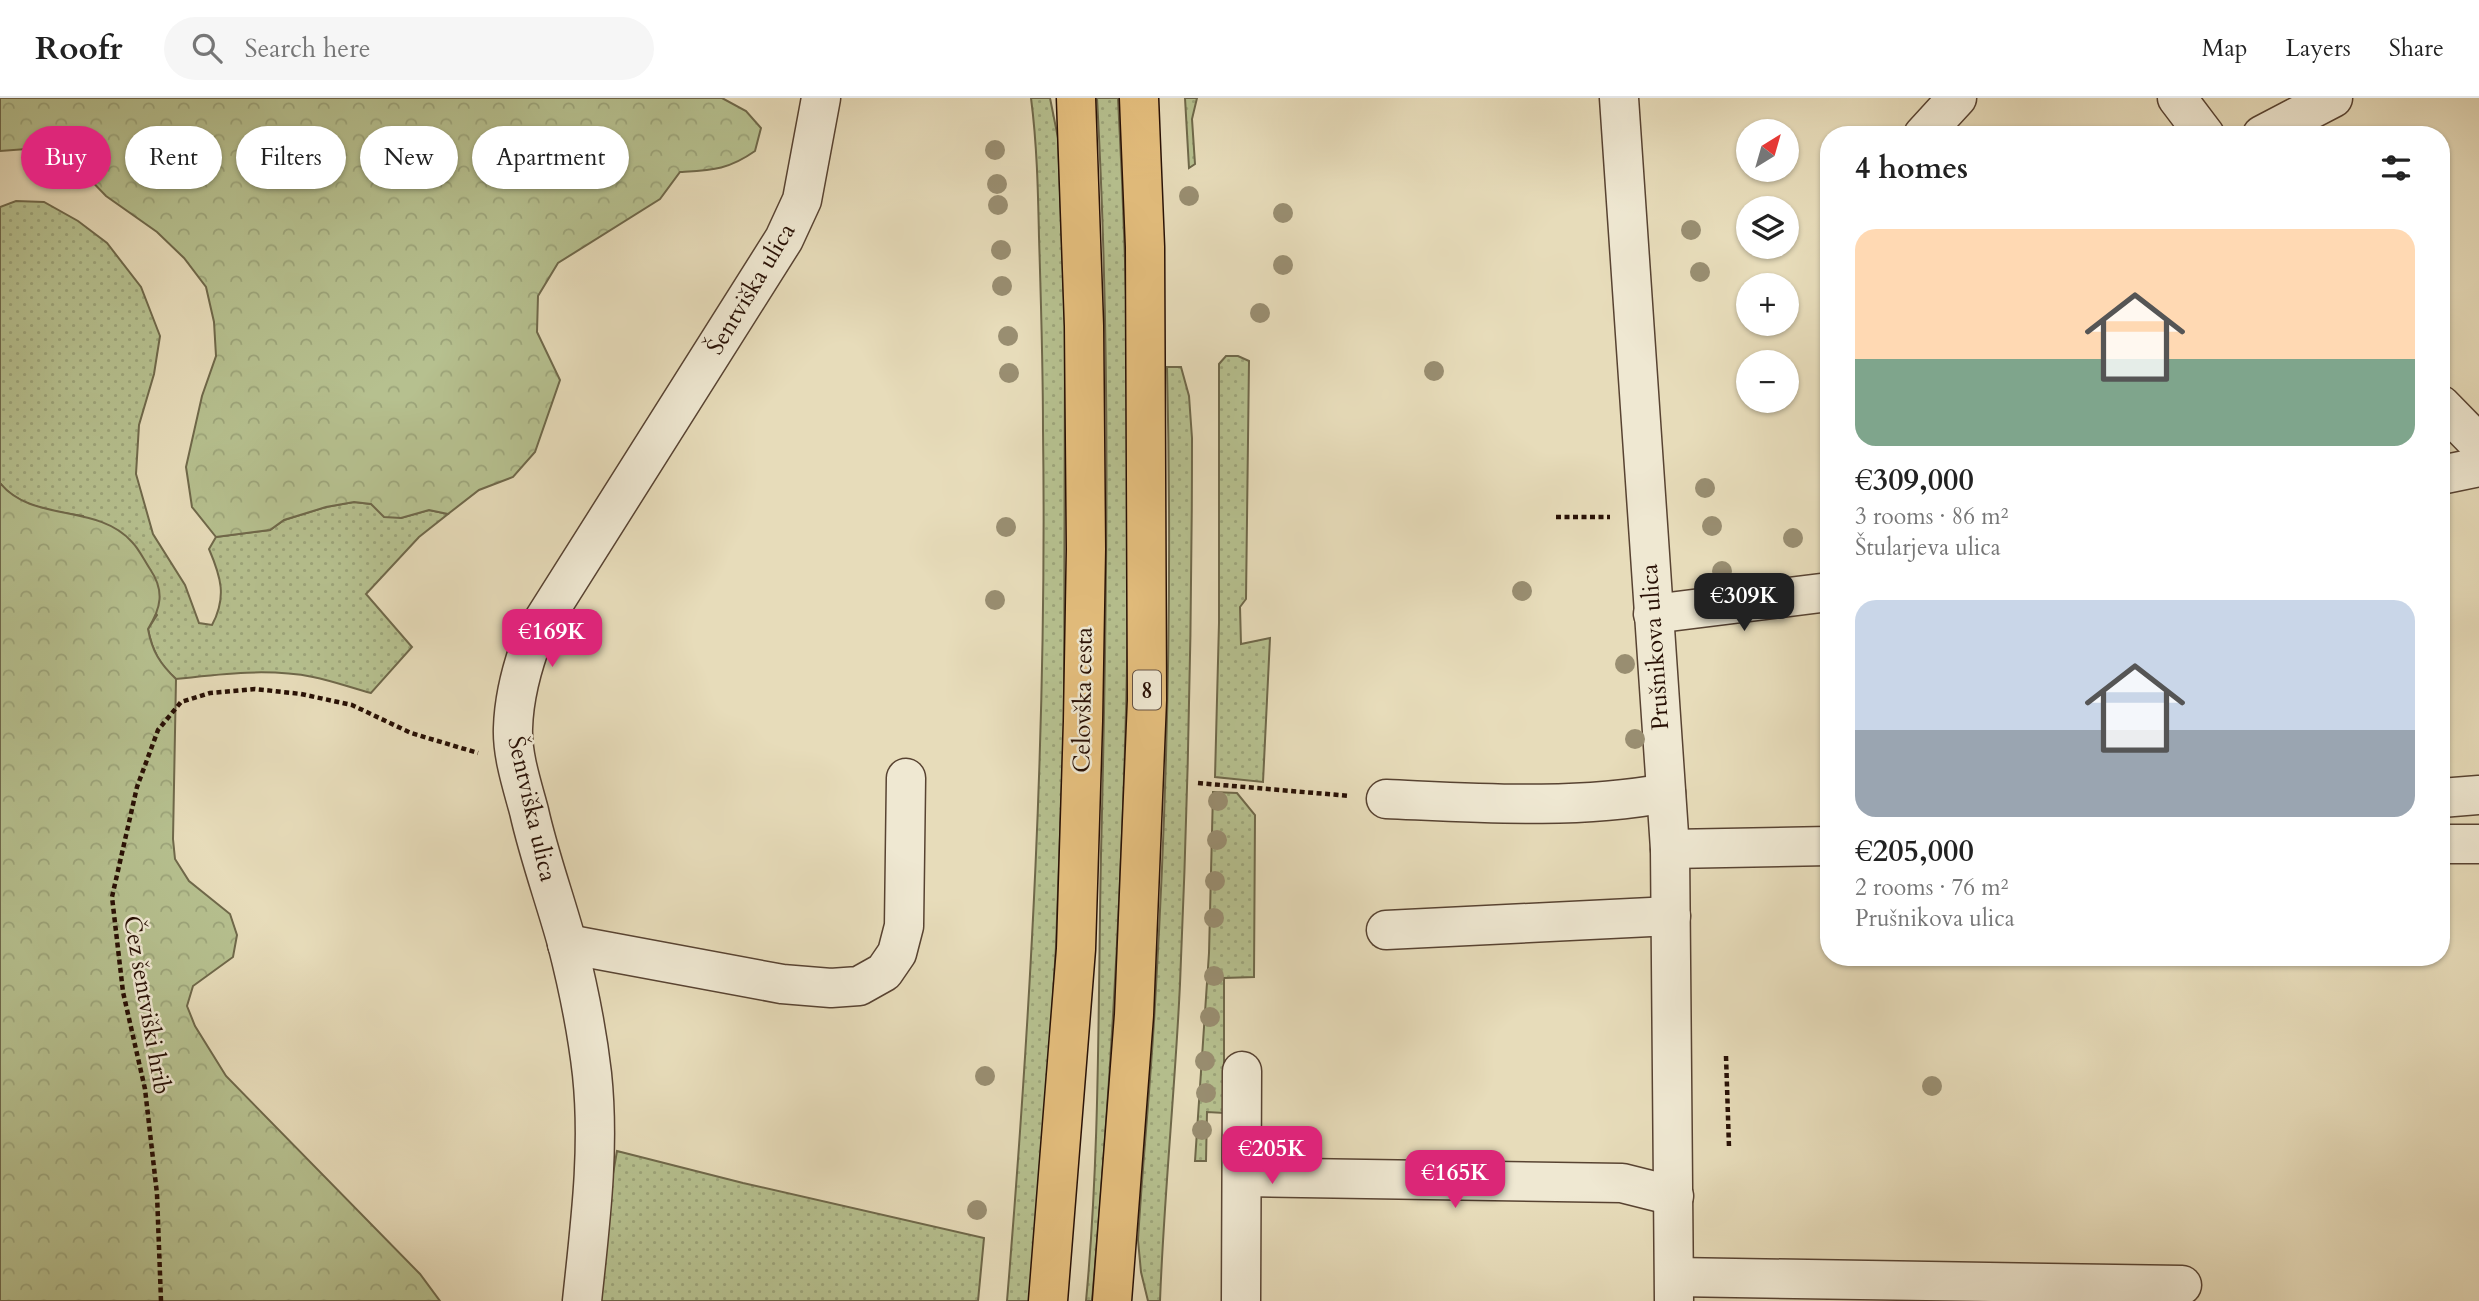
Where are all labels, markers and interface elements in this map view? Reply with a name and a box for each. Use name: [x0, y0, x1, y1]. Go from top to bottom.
search box: [164, 17, 654, 80]
text: Roofr: [35, 26, 122, 71]
icon: search: [188, 29, 226, 67]
text: Search here: [244, 31, 370, 66]
text: Map: [2202, 32, 2248, 65]
text: Layers: [2286, 32, 2351, 65]
text: Share: [2389, 32, 2444, 65]
north arrow: [1736, 119, 1799, 182]
map controls: [1736, 119, 1799, 413]
chip: Buy: [21, 126, 111, 189]
chip: Rent: [125, 126, 222, 189]
chip: Filters: [236, 126, 346, 189]
chip: New: [360, 126, 458, 189]
chip: Apartment: [472, 126, 629, 189]
text: 4 homes: [1855, 148, 1968, 189]
icon: filters: [2377, 149, 2415, 187]
button: layers: [1736, 196, 1799, 259]
street label: Šentviška ulica: [699, 217, 804, 361]
button: +: [1736, 273, 1799, 336]
icon: home: [2072, 274, 2198, 400]
button: −: [1736, 350, 1799, 413]
text: €309,000: [1855, 460, 1974, 501]
text: 3 rooms · 86 m²: [1855, 501, 2008, 532]
text: Štularjeva ulica: [1855, 532, 2001, 563]
street label: Prušnikova ulica: [1633, 562, 1677, 731]
pin: €309K: [1695, 574, 1793, 633]
text: €309K: [1710, 580, 1778, 611]
pin: €169K: [503, 610, 601, 669]
text: €169K: [518, 616, 586, 647]
street label: Celovška cesta: [1065, 626, 1101, 773]
icon: home: [2072, 645, 2198, 771]
road number: 8: [1133, 670, 1161, 710]
street label: Šentviška ulica: [499, 733, 565, 885]
text: €205,000: [1855, 831, 1974, 872]
text: 2 rooms · 76 m²: [1855, 872, 2008, 903]
text: Prušnikova ulica: [1855, 903, 2015, 934]
street label: Čez šentviški hrib: [115, 913, 179, 1097]
pin: €205K: [1223, 1126, 1321, 1186]
text: €205K: [1238, 1133, 1306, 1164]
pin: €165K: [1406, 1150, 1504, 1210]
text: €165K: [1421, 1157, 1489, 1188]

